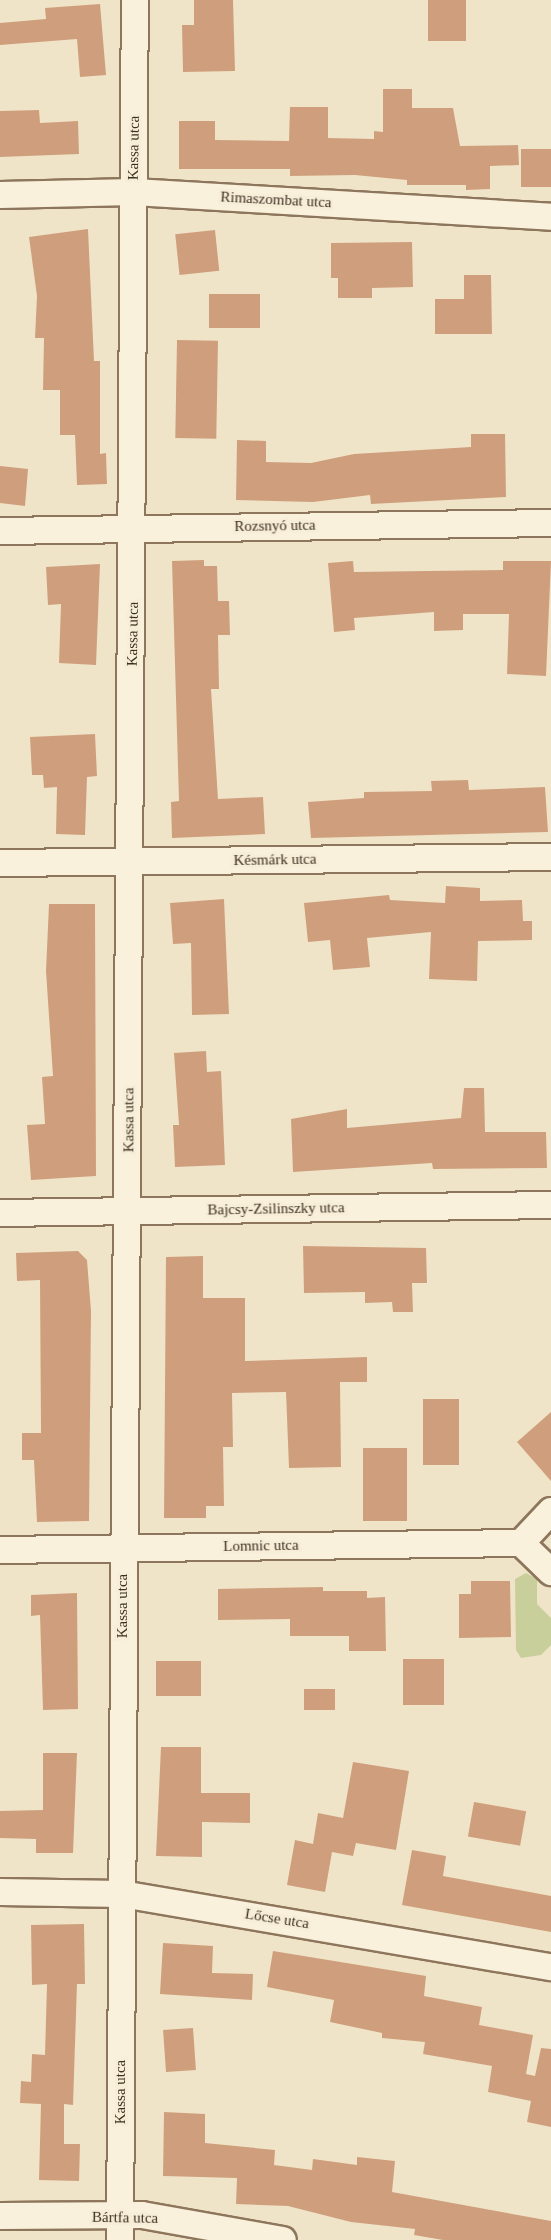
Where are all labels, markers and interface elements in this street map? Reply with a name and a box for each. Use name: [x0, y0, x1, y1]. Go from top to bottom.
street label: Kassa utca: [124, 116, 144, 180]
street label: Rimaszombat utca: [220, 188, 332, 212]
street label: Rozsnyó utca: [234, 516, 316, 536]
street label: Kassa utca: [123, 602, 143, 666]
street label: Késmárk utca: [233, 850, 317, 870]
street label: Kassa utca: [120, 1088, 138, 1152]
street label: Bajcsy-Zsilinszky utca: [207, 1199, 345, 1219]
street label: Lomnic utca: [223, 1536, 299, 1556]
street label: Kassa utca: [114, 1574, 132, 1638]
street label: Lőcse utca: [244, 1905, 310, 1933]
street label: Kassa utca: [112, 2060, 130, 2124]
street label: Bártfa utca: [92, 2208, 158, 2228]

